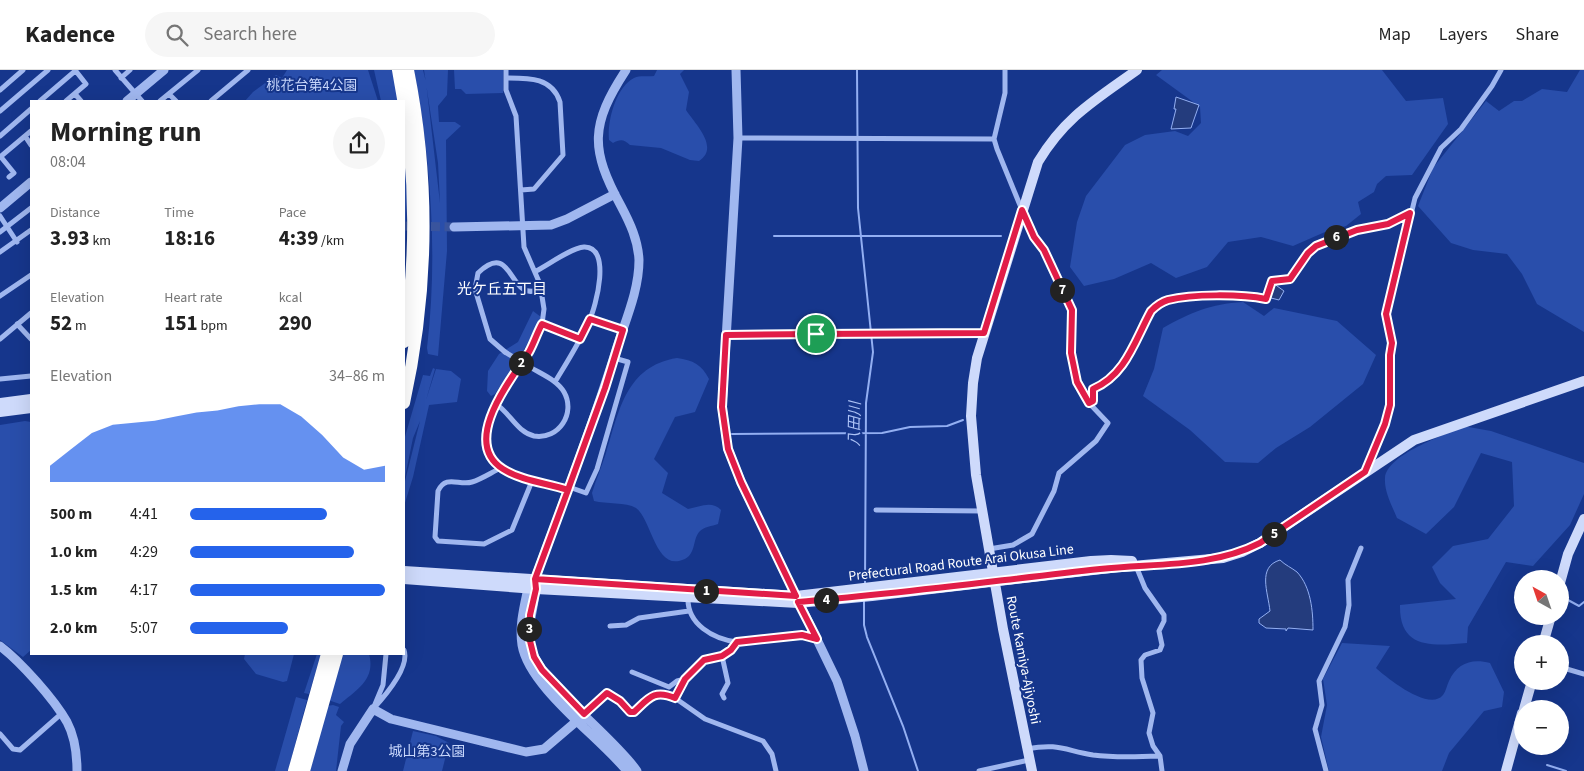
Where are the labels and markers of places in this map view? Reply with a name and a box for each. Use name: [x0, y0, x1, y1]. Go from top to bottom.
pin: 6: [1324, 224, 1348, 250]
pin: 7: [1050, 278, 1074, 302]
pin: [795, 313, 837, 355]
pin: 2: [508, 350, 534, 376]
pin: 5: [1262, 522, 1286, 546]
pin: 1: [694, 578, 718, 604]
pin: 4: [814, 588, 838, 612]
pin: 3: [516, 616, 542, 642]

